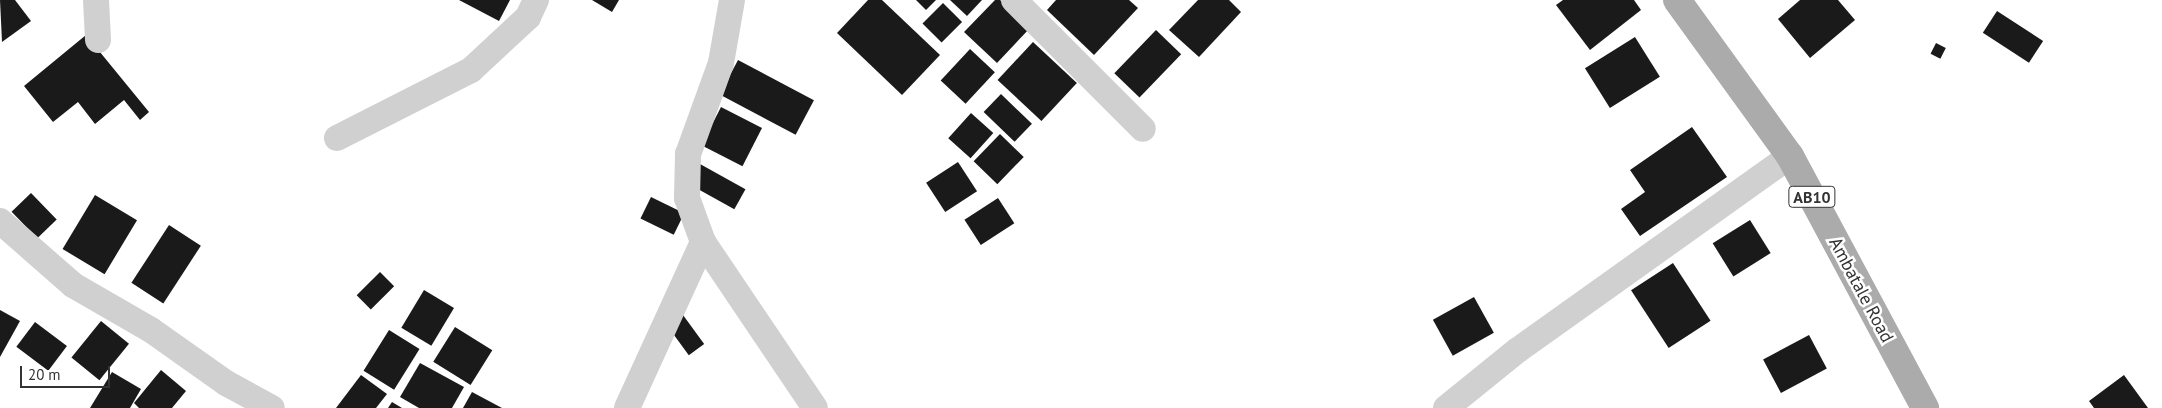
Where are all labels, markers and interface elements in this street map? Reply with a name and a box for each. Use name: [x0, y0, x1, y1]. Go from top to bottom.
road number: AB10: [1788, 183, 1836, 210]
street label: Ambatale Road: [1824, 234, 1898, 346]
scale bar: [22, 356, 112, 388]
text: 20 m: [28, 365, 61, 384]

